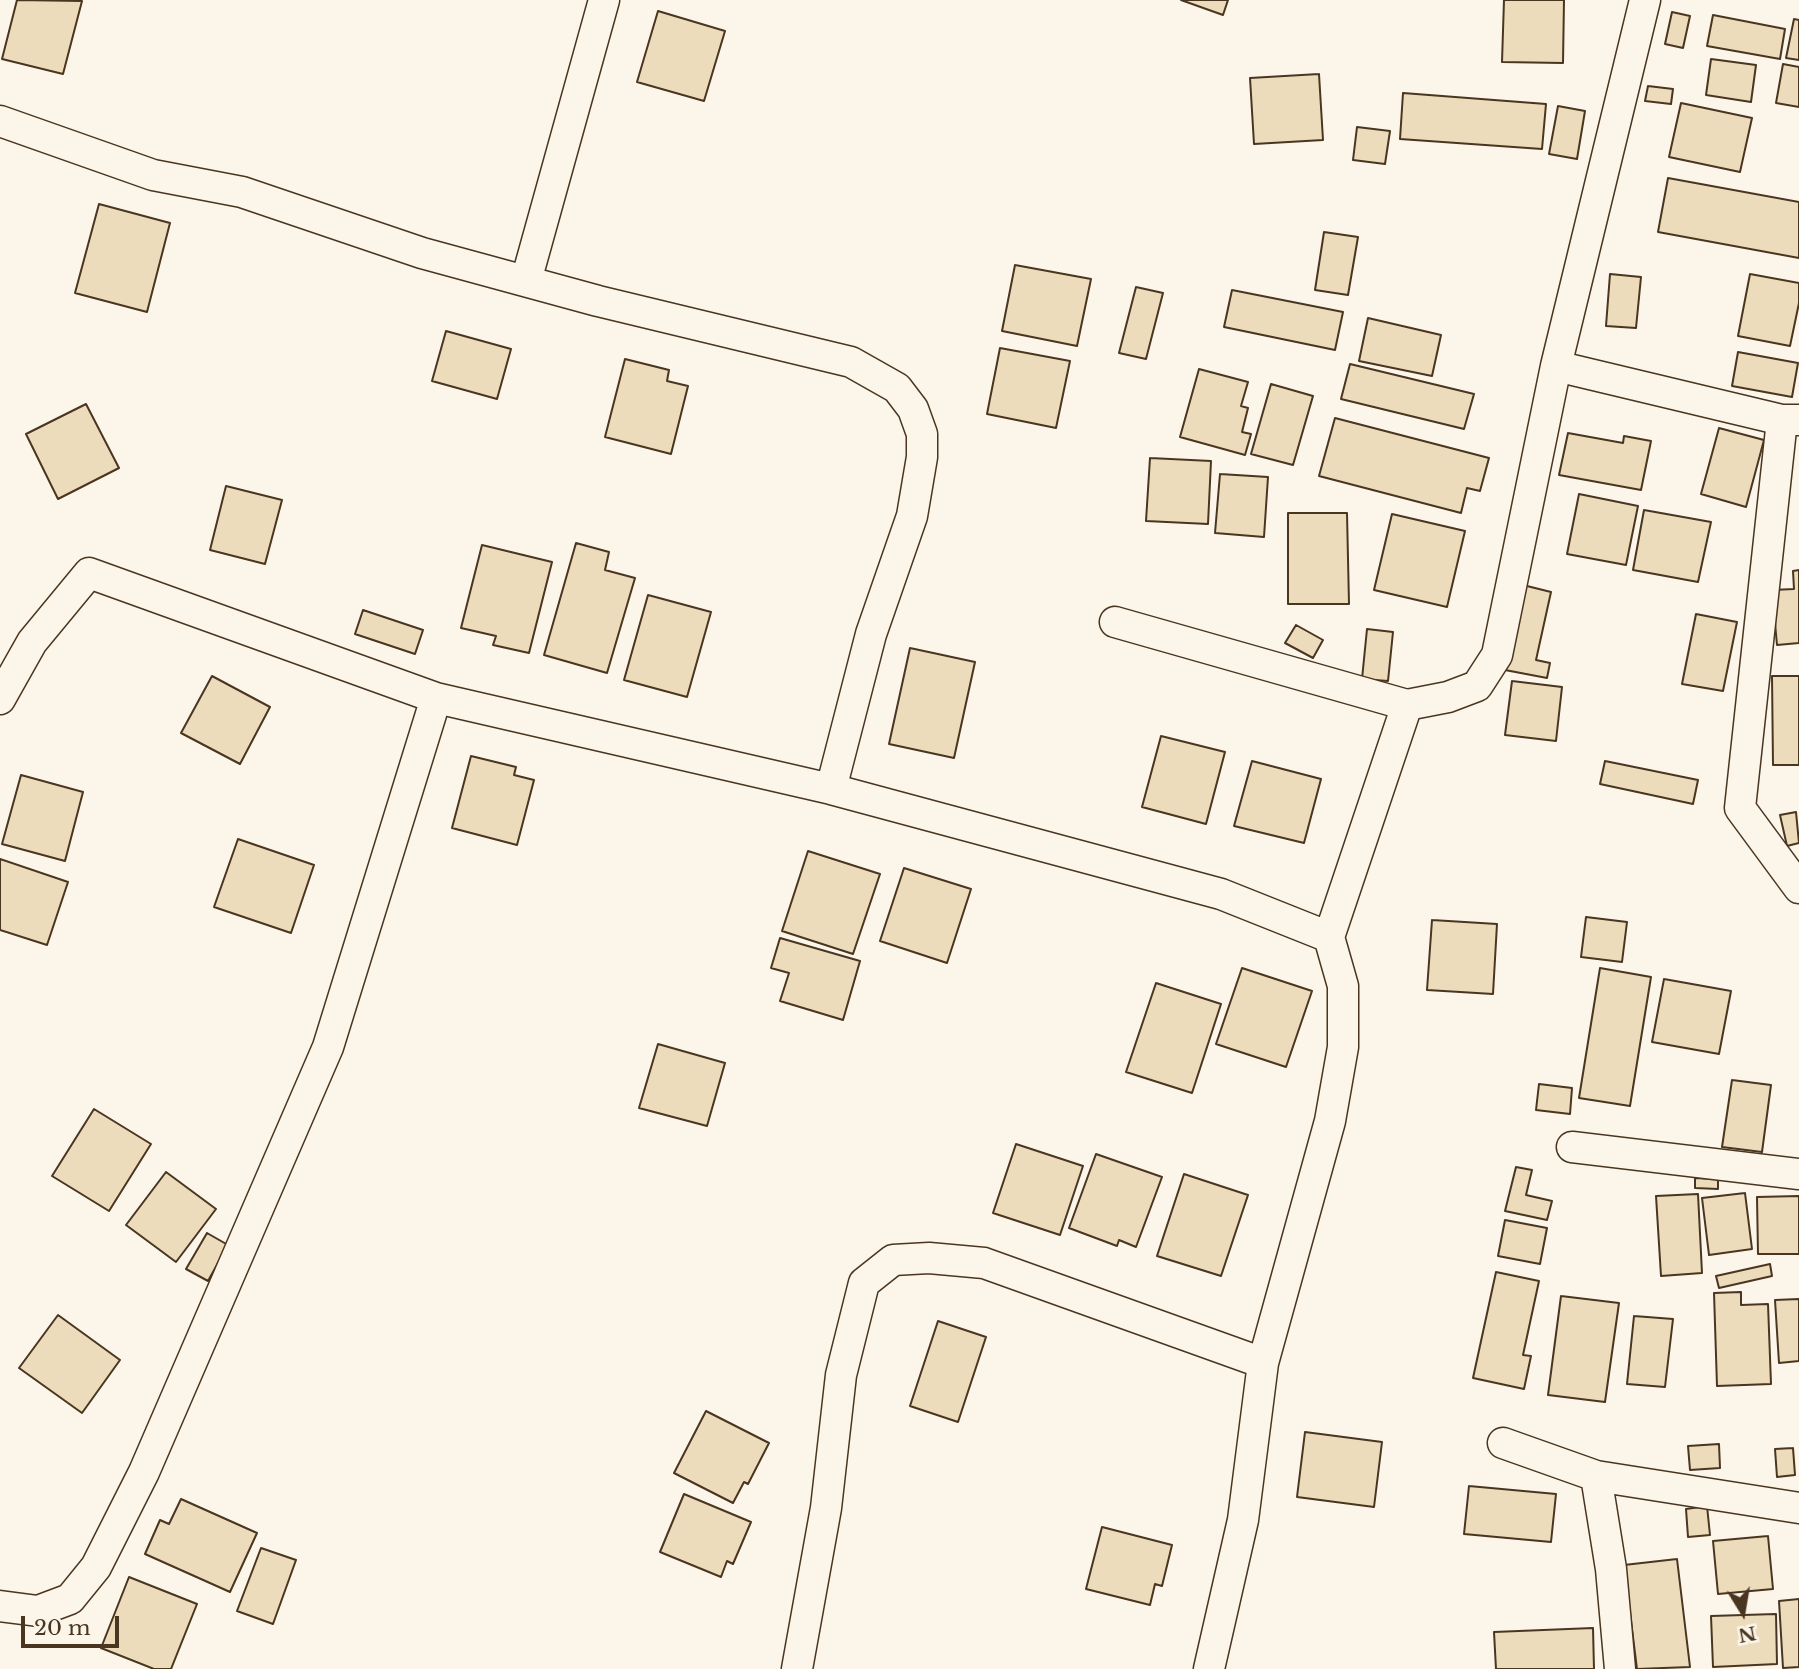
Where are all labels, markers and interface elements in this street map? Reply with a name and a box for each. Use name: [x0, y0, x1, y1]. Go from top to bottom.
north arrow: [1708, 1578, 1778, 1648]
scale bar: [24, 1602, 122, 1646]
text: 20 m: [34, 1615, 91, 1641]
text: N: [1736, 1621, 1758, 1647]

